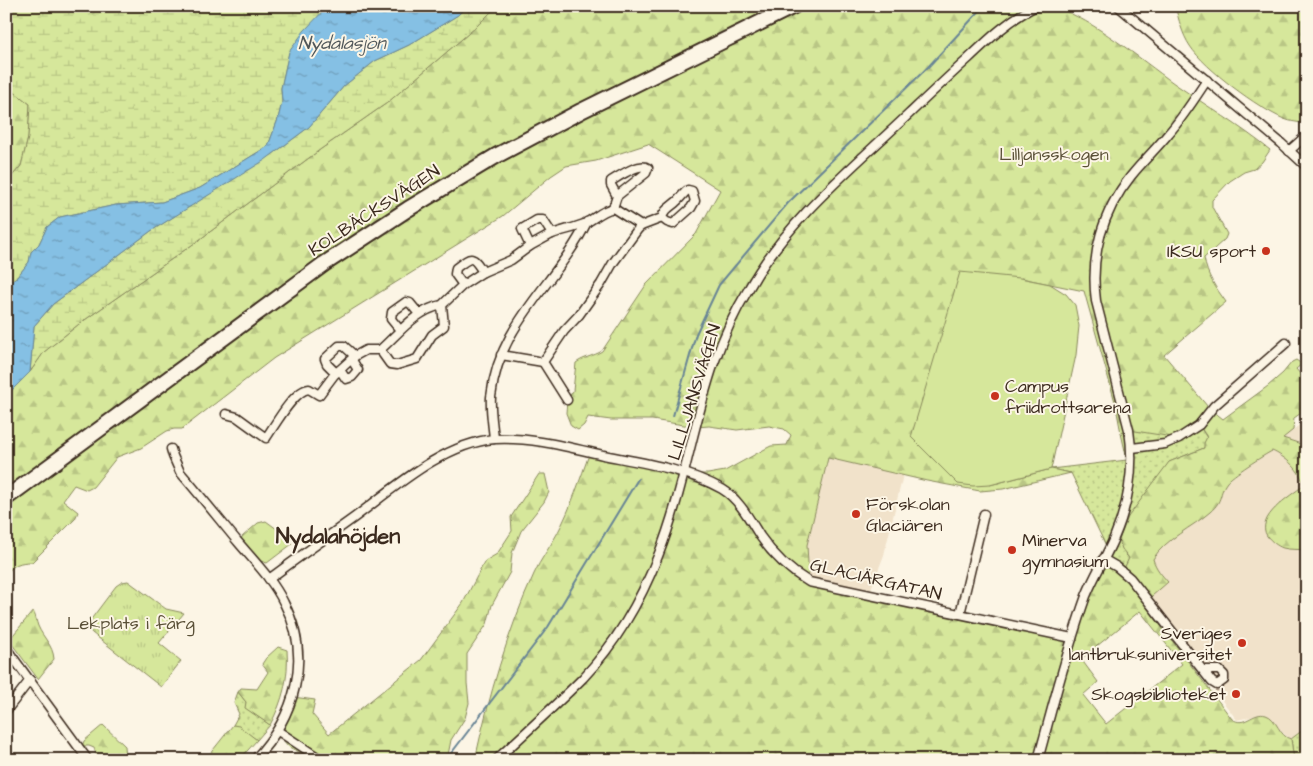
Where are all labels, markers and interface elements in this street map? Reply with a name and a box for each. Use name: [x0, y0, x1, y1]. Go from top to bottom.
water label: Nydalasjön: [298, 30, 387, 57]
park label: Lilljansskogen: [999, 142, 1109, 168]
street label: KOLBÄCKSVÄGEN: [304, 158, 445, 262]
place label: IKSU sport: [1167, 239, 1257, 264]
marker: IKSU sport: [1260, 245, 1272, 257]
street label: LILLJANSVÄGEN: [662, 321, 727, 463]
place label: Campus friidrottsarena: [1005, 374, 1131, 420]
marker: Campus friidrottsarena: [989, 390, 1001, 402]
place label: Förskolan Glaciären: [866, 492, 950, 538]
marker: Förskolan Glaciären: [850, 508, 862, 520]
district label: Nydalahöjden: [276, 521, 400, 554]
place label: Minerva gymnasium: [1022, 528, 1108, 575]
marker: Minerva gymnasium: [1006, 544, 1018, 556]
street label: GLACIÄRGATAN: [808, 552, 944, 607]
park label: Lekplats i färg: [67, 611, 195, 637]
place label: Sveriges lantbruksuniversitet: [1069, 621, 1233, 667]
marker: Sveriges lantbruksuniversitet: [1236, 637, 1248, 649]
place label: Skogsbiblioteket: [1091, 682, 1227, 708]
marker: Skogsbiblioteket: [1230, 688, 1242, 700]

